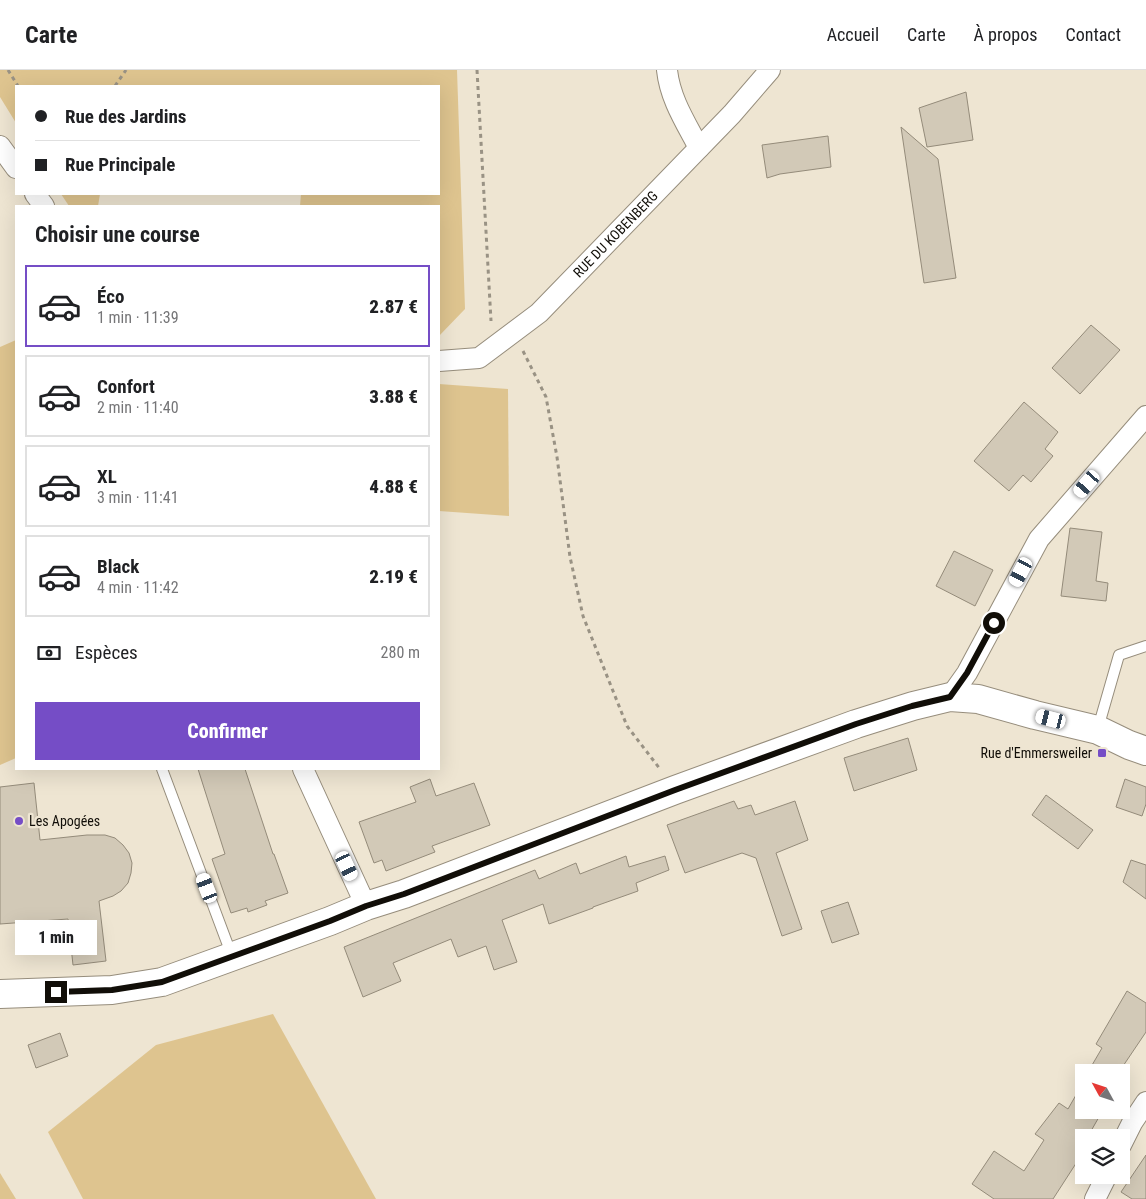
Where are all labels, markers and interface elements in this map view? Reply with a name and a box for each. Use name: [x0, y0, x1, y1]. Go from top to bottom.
text: Carte: [25, 21, 77, 49]
text: Accueil: [827, 24, 879, 45]
text: Carte: [907, 24, 946, 45]
text: À propos: [974, 24, 1037, 45]
text: Contact: [1065, 24, 1121, 45]
text: Rue des Jardins: [65, 105, 186, 128]
text: Rue Principale: [65, 153, 175, 176]
street label: RUE DU KOBENBERG: [570, 188, 661, 281]
text: Choisir une course: [35, 222, 200, 247]
icon: car: [37, 284, 82, 329]
text: Éco: [97, 285, 124, 308]
text: 2.87 €: [369, 295, 418, 318]
text: 1 min · 11:39: [97, 308, 179, 327]
icon: car: [37, 374, 82, 419]
text: Confort: [97, 375, 155, 398]
text: 3.88 €: [369, 385, 418, 408]
text: 2 min · 11:40: [97, 398, 179, 417]
icon: car: [37, 464, 82, 509]
text: XL: [97, 465, 117, 488]
car: [1071, 468, 1102, 500]
text: 4.88 €: [369, 475, 418, 498]
text: 3 min · 11:41: [97, 488, 179, 507]
icon: car: [37, 554, 82, 599]
text: Black: [97, 555, 139, 578]
car: [1007, 555, 1034, 589]
text: 2.19 €: [369, 565, 418, 588]
text: 4 min · 11:42: [97, 578, 179, 597]
route start: [983, 612, 1005, 634]
icon: cash: [35, 639, 63, 667]
text: Espèces: [75, 641, 138, 664]
text: 280 m: [381, 643, 420, 662]
button: Confirmer: [35, 702, 420, 760]
car: [1034, 708, 1067, 730]
place label: Rue d'Emmersweiler: [980, 745, 1092, 761]
marker: Rue d'Emmersweiler: [1096, 747, 1108, 759]
place label: Les Apogées: [29, 813, 100, 829]
marker: Les Apogées: [13, 815, 25, 827]
car: [333, 849, 360, 883]
car: [194, 871, 219, 905]
callout: 1 min: [15, 920, 97, 954]
text: 1 min: [38, 928, 74, 947]
route end: [45, 981, 67, 1003]
north arrow: [1075, 1064, 1130, 1119]
map controls: [1075, 1064, 1130, 1184]
button: layers: [1075, 1129, 1130, 1184]

